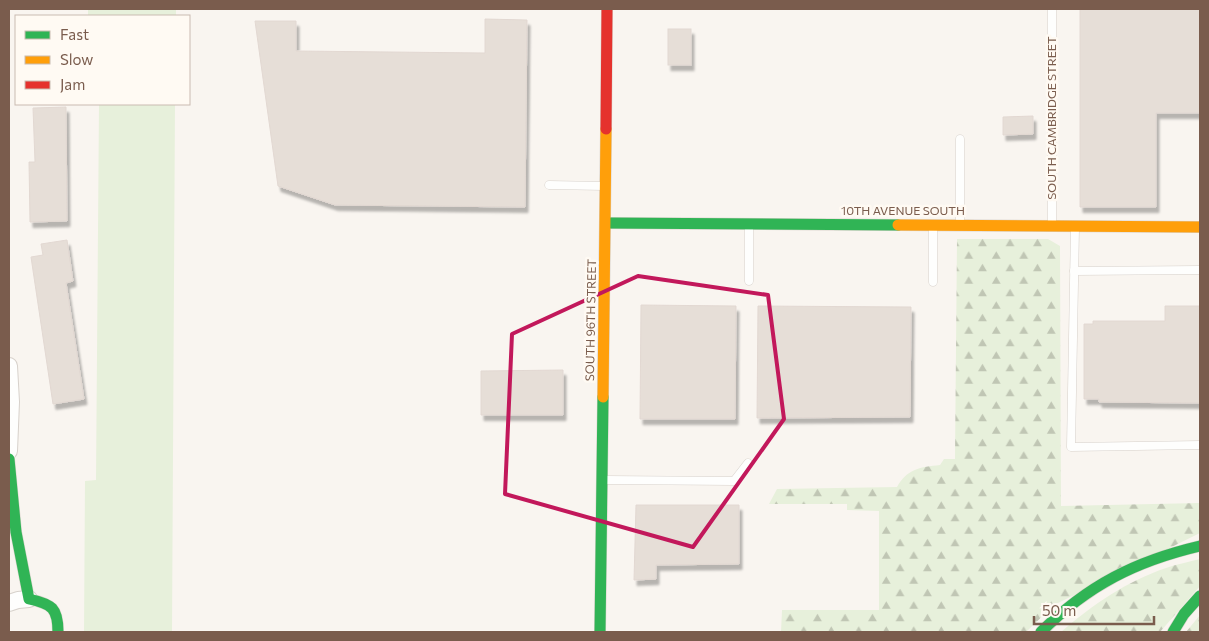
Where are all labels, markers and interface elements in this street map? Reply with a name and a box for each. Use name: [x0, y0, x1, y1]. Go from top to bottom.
legend: [15, 15, 190, 105]
text: Fast: [60, 25, 89, 43]
street label: SOUTH CAMBRIDGE STREET: [1044, 36, 1058, 200]
text: Slow: [60, 50, 93, 68]
text: Jam: [60, 75, 85, 93]
street label: 10TH AVENUE SOUTH: [841, 203, 965, 217]
street label: SOUTH 96TH STREET: [582, 258, 598, 381]
scale bar: [1034, 594, 1154, 626]
text: 50 m: [1042, 601, 1076, 619]

